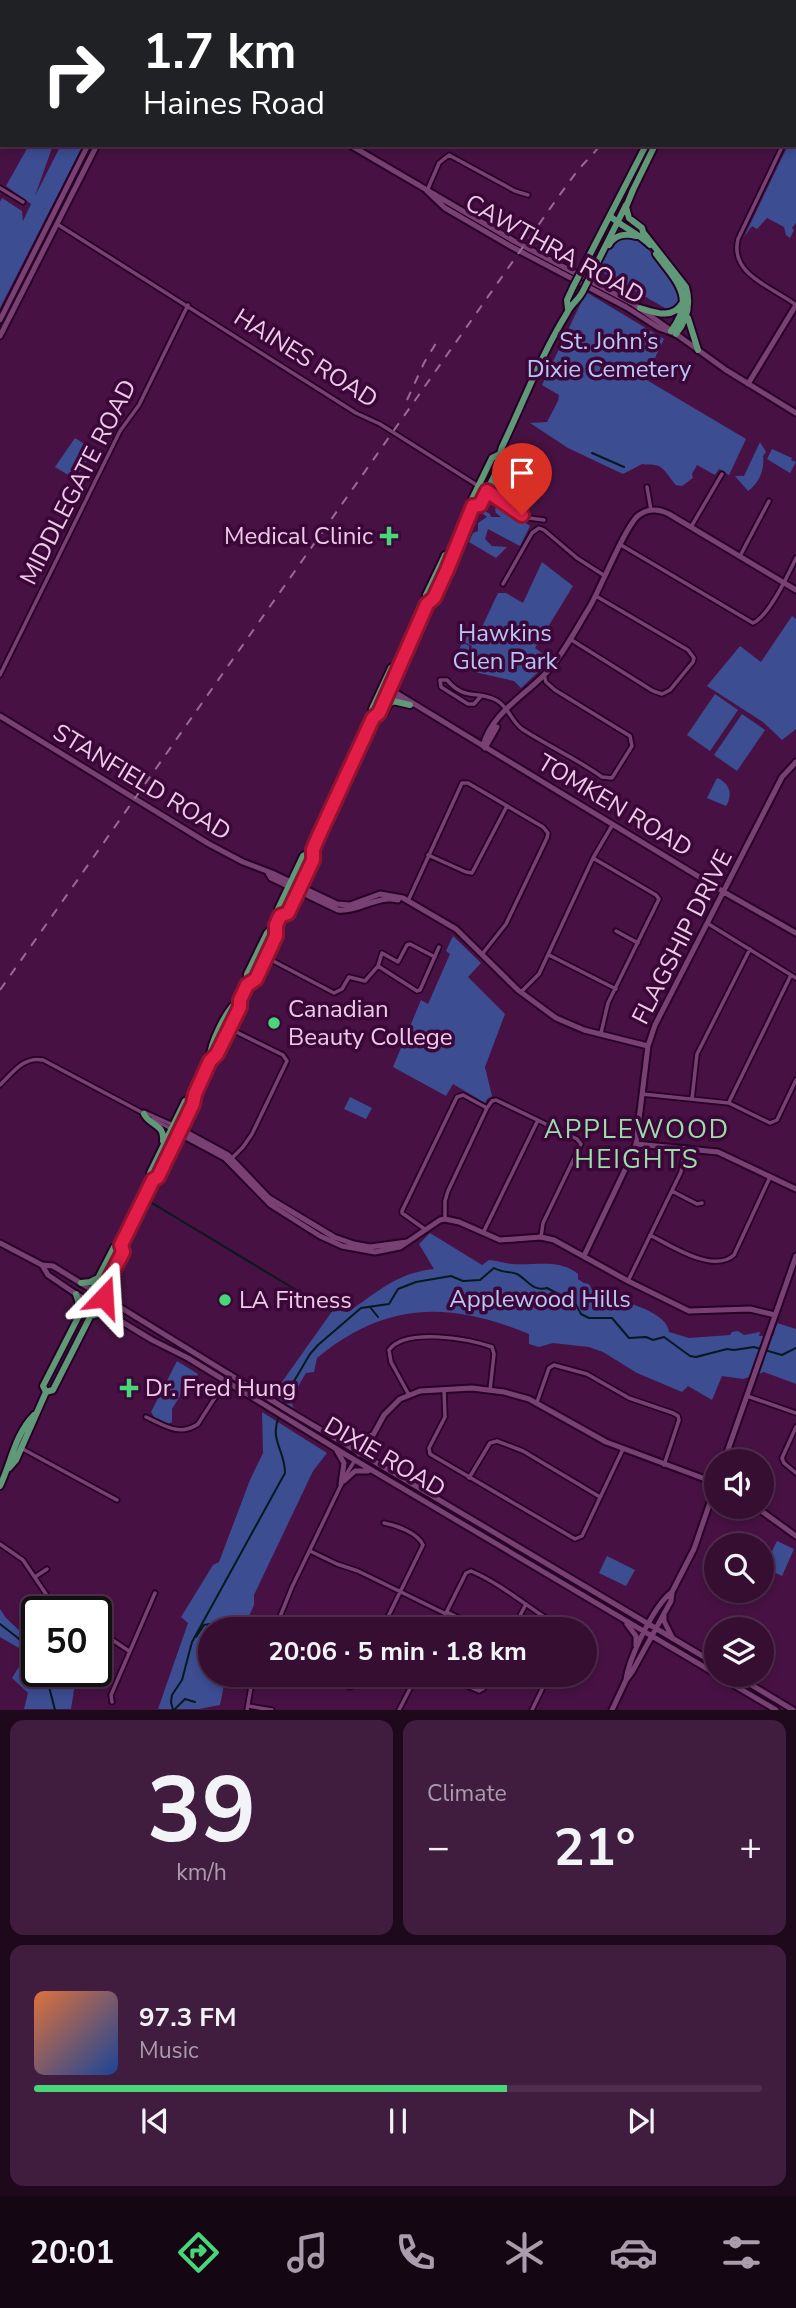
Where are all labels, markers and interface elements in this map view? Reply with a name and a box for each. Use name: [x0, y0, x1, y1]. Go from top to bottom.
text: 1.7 km: [143, 18, 296, 85]
icon: right: [28, 28, 119, 119]
text: Haines Road: [143, 82, 325, 125]
street label: CAWTHRA ROAD: [460, 186, 650, 312]
street label: HAINES ROAD: [228, 301, 384, 415]
park label: St. John’s Dixie Cemetery: [527, 325, 692, 385]
street label: MIDDLEGATE ROAD: [12, 374, 144, 590]
pin: [492, 443, 552, 515]
icon: arrive: [503, 454, 541, 492]
place label: Medical Clinic: [224, 520, 373, 552]
marker: Medical Clinic: [379, 526, 399, 546]
park label: Hawkins Glen Park: [453, 617, 558, 677]
street label: STANFIELD ROAD: [47, 716, 237, 848]
street label: TOMKEN ROAD: [532, 746, 698, 864]
street label: FLAGSHIP DRIVE: [624, 844, 740, 1030]
place label: Canadian Beauty College: [288, 993, 453, 1053]
marker: Canadian Beauty College: [266, 1015, 282, 1031]
district label: APPLEWOOD HEIGHTS: [544, 1112, 730, 1177]
position arrow: [67, 1260, 141, 1334]
park label: Applewood Hills: [449, 1283, 631, 1315]
place label: LA Fitness: [239, 1284, 352, 1316]
marker: LA Fitness: [217, 1292, 233, 1308]
place label: Dr. Fred Hung: [145, 1372, 296, 1404]
marker: Dr. Fred Hung: [119, 1378, 139, 1398]
street label: DIXIE ROAD: [318, 1409, 452, 1505]
map controls: [704, 1449, 774, 1687]
button: sound: [704, 1449, 774, 1519]
button: search: [704, 1533, 774, 1603]
speed limit sign: 50: [21, 1596, 112, 1687]
button: layers: [704, 1617, 774, 1687]
text: 20:06 · 5 min · 1.8 km: [268, 1634, 527, 1669]
text: 39: [147, 1749, 256, 1873]
text: Climate: [427, 1778, 507, 1809]
text: 21°: [553, 1812, 636, 1883]
text: −: [427, 1822, 450, 1873]
text: +: [739, 1822, 762, 1873]
text: km/h: [176, 1857, 227, 1888]
text: 97.3 FM: [139, 2000, 236, 2035]
text: Music: [139, 2035, 199, 2066]
icon: previous: [136, 2102, 174, 2140]
icon: pause: [379, 2102, 417, 2140]
icon: next: [622, 2102, 660, 2140]
icon: directions: [174, 2228, 223, 2277]
icon: music: [283, 2228, 332, 2277]
icon: phone: [391, 2228, 440, 2277]
icon: climate: [500, 2228, 549, 2277]
icon: car: [609, 2228, 658, 2277]
icon: filters: [717, 2228, 766, 2277]
text: 20:01: [30, 2231, 115, 2274]

